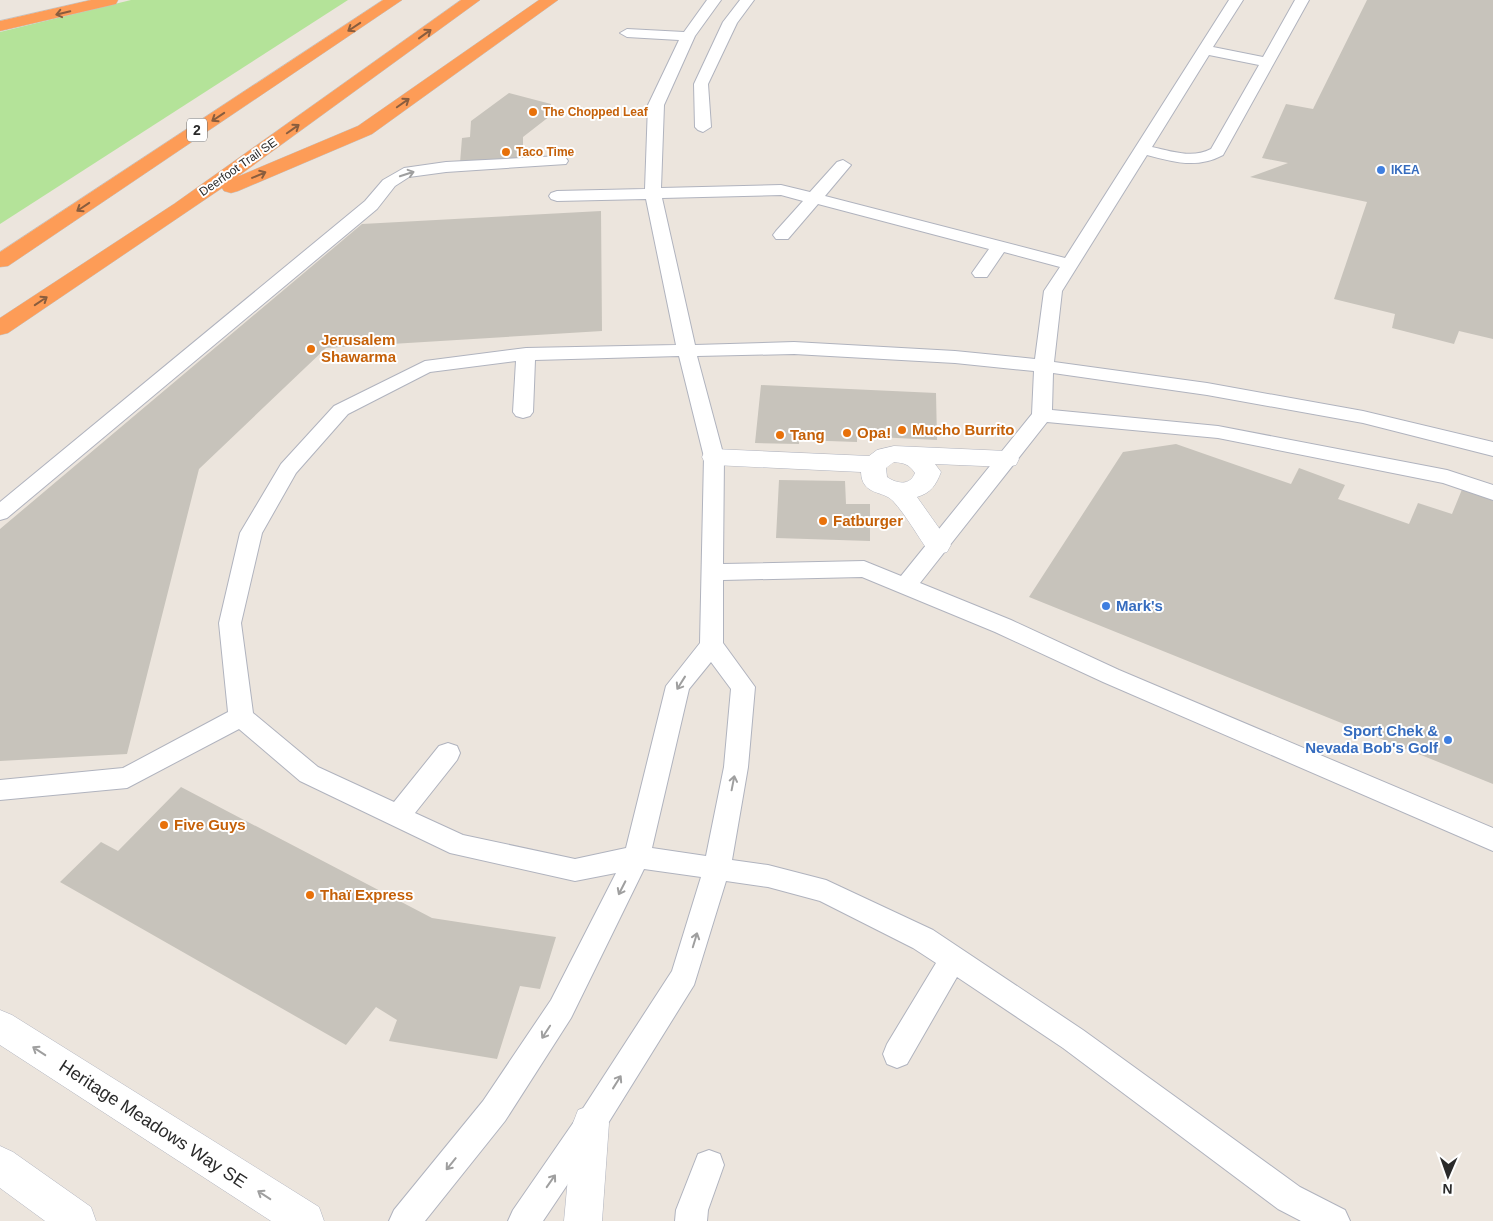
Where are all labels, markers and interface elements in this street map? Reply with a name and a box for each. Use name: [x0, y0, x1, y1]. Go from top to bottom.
one-way arrow: [56, 9, 72, 18]
one-way arrow: [347, 22, 361, 33]
one-way arrow: [417, 29, 431, 39]
one-way arrow: [396, 98, 410, 108]
place label: The Chopped Leaf: [543, 105, 649, 119]
marker: The Chopped Leaf: [527, 106, 539, 118]
one-way arrow: [211, 111, 225, 122]
road number: 2: [187, 118, 207, 142]
one-way arrow: [285, 124, 299, 134]
street label: Deerfoot Trail SE: [197, 135, 279, 199]
place label: Taco Time: [516, 145, 575, 159]
marker: Taco Time: [500, 146, 512, 158]
place label: IKEA: [1391, 163, 1420, 177]
marker: IKEA: [1375, 164, 1387, 176]
one-way arrow: [399, 168, 415, 178]
one-way arrow: [250, 170, 266, 179]
one-way arrow: [76, 202, 90, 212]
one-way arrow: [33, 296, 47, 306]
place label: Jerusalem Shawarma: [321, 331, 397, 365]
marker: Jerusalem Shawarma: [305, 343, 317, 355]
place label: Mucho Burrito: [912, 421, 1015, 438]
place label: Opa!: [857, 424, 891, 441]
marker: Mucho Burrito: [896, 424, 908, 436]
place label: Tang: [790, 426, 825, 443]
marker: Opa!: [841, 427, 853, 439]
marker: Tang: [774, 429, 786, 441]
place label: Fatburger: [833, 512, 903, 529]
marker: Fatburger: [817, 515, 829, 527]
place label: Mark's: [1116, 597, 1163, 614]
marker: Mark's: [1100, 600, 1112, 612]
one-way arrow: [676, 676, 687, 690]
place label: Sport Chek & Nevada Bob's Golf: [1305, 722, 1439, 756]
marker: Sport Chek & Nevada Bob's Golf: [1442, 734, 1454, 746]
one-way arrow: [729, 775, 739, 791]
place label: Five Guys: [174, 816, 246, 833]
marker: Five Guys: [158, 819, 170, 831]
one-way arrow: [617, 881, 627, 896]
place label: Thaï Express: [320, 886, 413, 903]
marker: Thaï Express: [304, 889, 316, 901]
one-way arrow: [691, 933, 700, 949]
one-way arrow: [541, 1025, 551, 1039]
one-way arrow: [32, 1046, 46, 1056]
street label: Heritage Meadows Way SE: [56, 1056, 250, 1192]
one-way arrow: [613, 1076, 623, 1090]
north arrow: [1423, 1151, 1473, 1201]
one-way arrow: [446, 1157, 457, 1170]
one-way arrow: [546, 1174, 556, 1188]
text: N: [1442, 1181, 1453, 1197]
one-way arrow: [258, 1189, 272, 1199]

